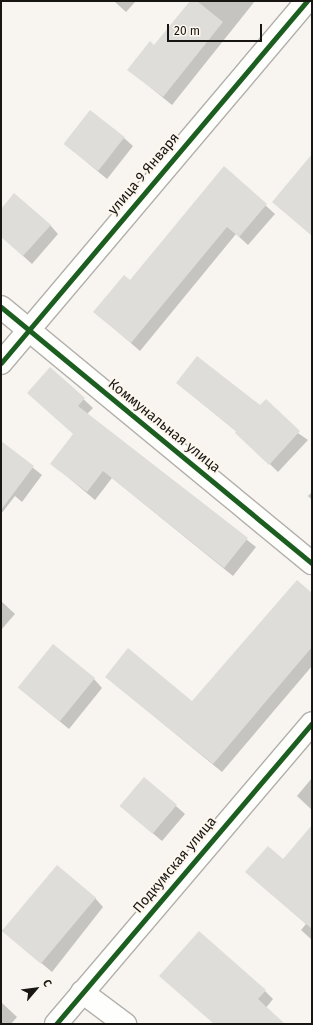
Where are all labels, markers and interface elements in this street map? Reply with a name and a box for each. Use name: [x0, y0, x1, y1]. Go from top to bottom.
scale bar: [169, 16, 264, 42]
text: 20 m: [174, 24, 200, 38]
street label: улица 9 Января: [105, 130, 183, 218]
street label: Коммунальная улица: [105, 376, 223, 476]
street label: Подкумская улица: [130, 813, 220, 917]
north arrow: [16, 969, 56, 1009]
text: С: [40, 977, 54, 989]

